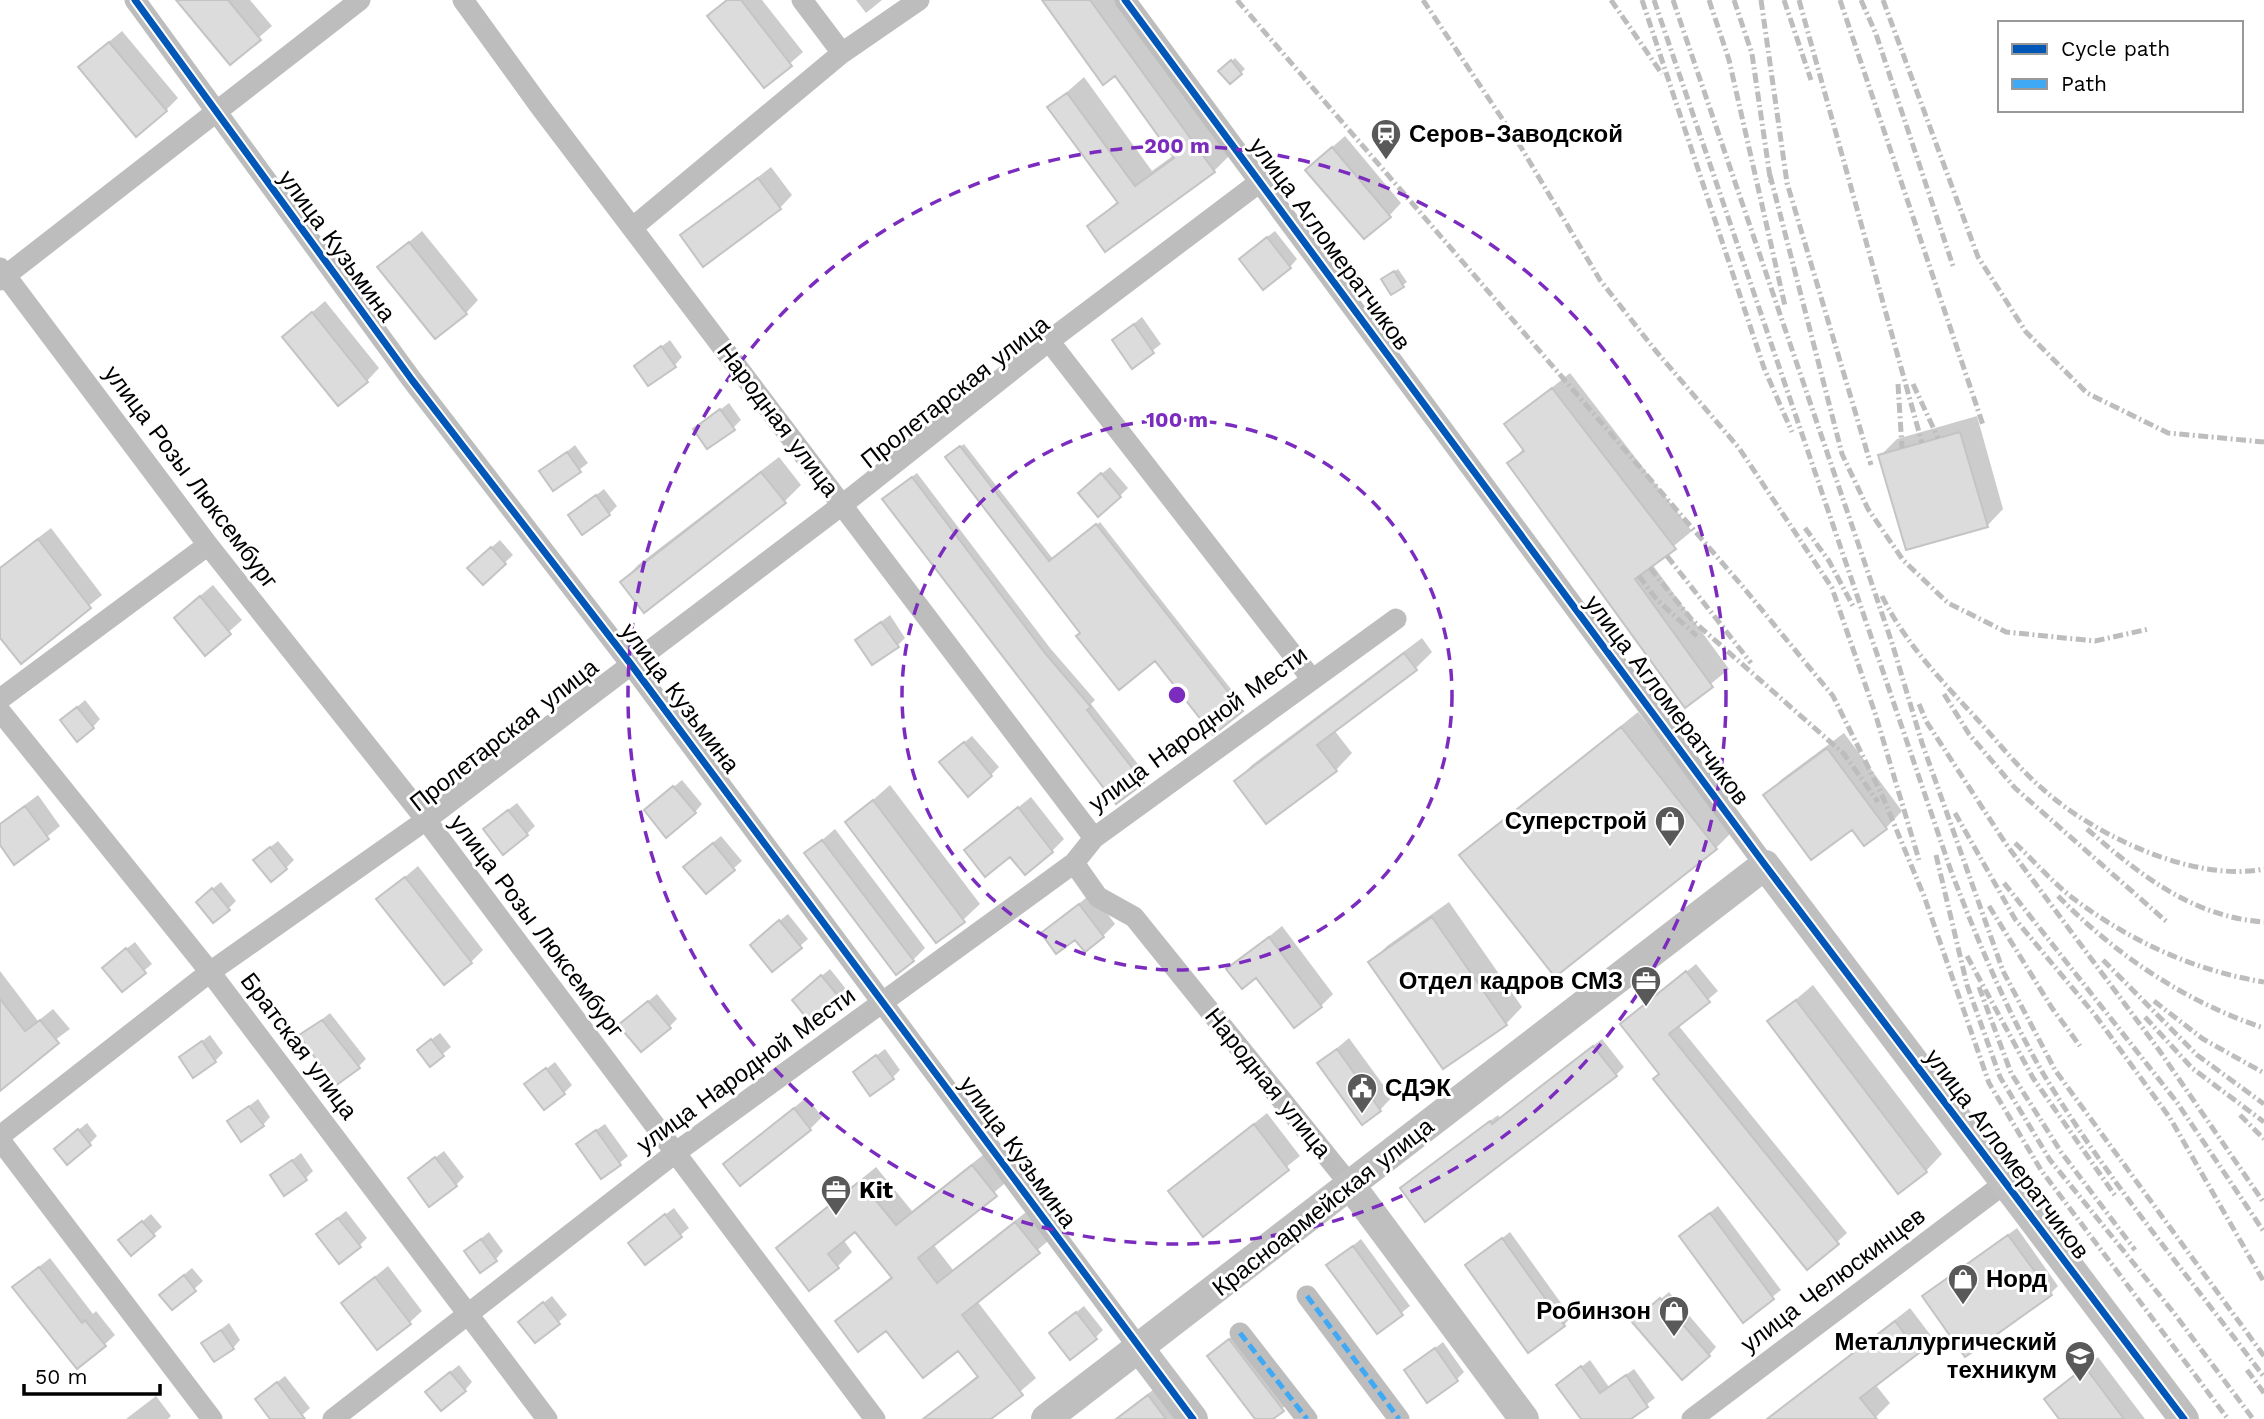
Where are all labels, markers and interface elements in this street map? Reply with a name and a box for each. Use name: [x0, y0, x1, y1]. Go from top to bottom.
legend: [1998, 21, 2243, 112]
text: Cycle path: [2061, 36, 2170, 61]
text: Path: [2061, 71, 2107, 96]
station icon: Серов-Заводской: [1369, 117, 1403, 161]
place label: Серов-Заводской: [1409, 120, 1623, 148]
street label: улица Агломератчиков: [1243, 132, 1417, 356]
text: 200 m: [1144, 133, 1210, 158]
street label: улица Кузьмина: [273, 165, 402, 328]
street label: Пролетарская улица: [855, 309, 1055, 474]
street label: Народная улица: [711, 338, 845, 503]
street label: улица Розы Люксембург: [98, 360, 284, 594]
text: 100 m: [1146, 407, 1208, 432]
street label: улица Агломератчиков: [1579, 589, 1755, 811]
street label: улица Кузьмина: [615, 618, 746, 779]
street label: улица Народной Мести: [1083, 640, 1313, 818]
street label: Пролетарская улица: [404, 652, 604, 817]
centre of rings: [1165, 683, 1189, 707]
shop icon: Суперстрой: [1653, 804, 1687, 848]
place label: Суперстрой: [1505, 807, 1647, 835]
street label: улица Розы Люксембург: [444, 809, 630, 1043]
office icon: Отдел кадров СМЗ: [1629, 964, 1663, 1008]
street label: Братская улица: [235, 967, 364, 1125]
place label: Отдел кадров СМЗ: [1399, 967, 1623, 995]
street label: улица Народной Мести: [631, 981, 861, 1159]
street label: Народная улица: [1199, 1002, 1337, 1164]
street label: улица Агломератчиков: [1919, 1043, 2095, 1265]
street label: улица Кузьмина: [954, 1071, 1083, 1234]
public building icon: СДЭК: [1345, 1071, 1379, 1115]
place label: СДЭК: [1385, 1074, 1451, 1102]
street label: Красноармейская улица: [1207, 1112, 1440, 1302]
office icon: Kit: [819, 1173, 853, 1217]
place label: Kit: [859, 1176, 894, 1204]
street label: улица Челюскинцев: [1735, 1202, 1931, 1358]
shop icon: Норд: [1946, 1262, 1980, 1306]
place label: Норд: [1986, 1265, 2047, 1293]
shop icon: Робинзон: [1657, 1294, 1691, 1338]
place label: Робинзон: [1536, 1297, 1651, 1325]
place label: Металлургический техникум: [1834, 1328, 2057, 1384]
school or university icon: Металлургический техникум: [2063, 1339, 2097, 1383]
scale bar: [24, 1352, 161, 1396]
text: 50 m: [35, 1364, 87, 1389]

